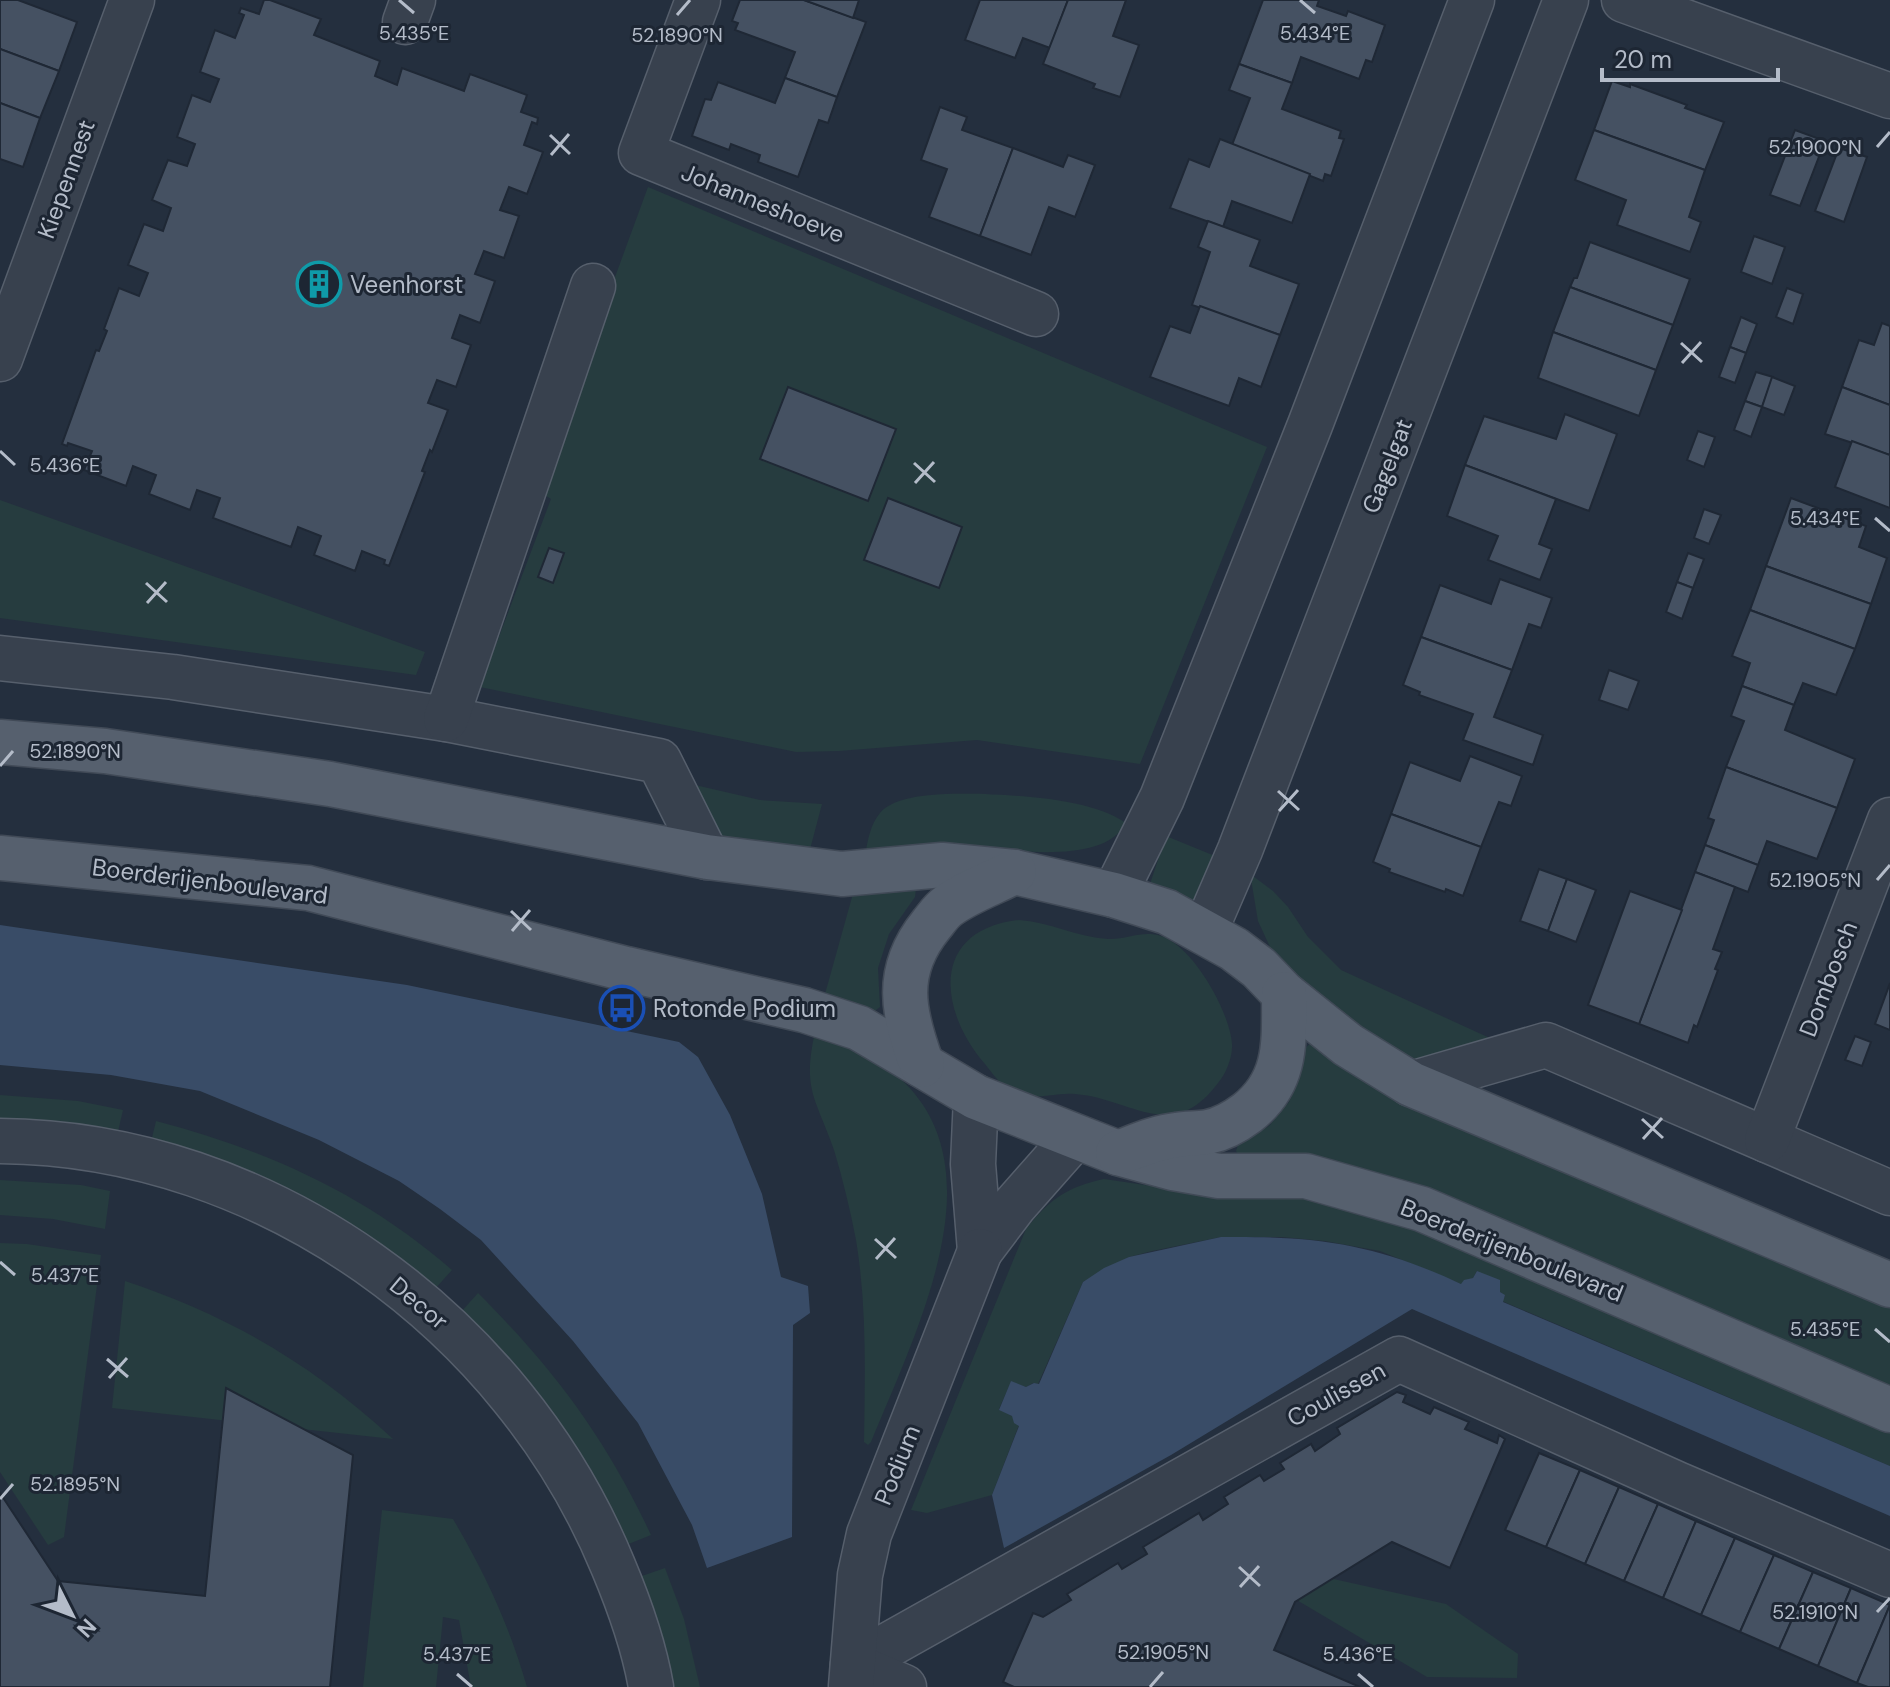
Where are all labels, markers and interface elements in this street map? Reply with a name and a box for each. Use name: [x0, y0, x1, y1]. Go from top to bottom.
text: 5.435°E: [379, 20, 449, 46]
text: 5.434°E: [1280, 20, 1350, 46]
text: 52.1890°N: [631, 22, 723, 48]
scale bar: [1602, 32, 1778, 82]
text: 20 m: [1614, 44, 1672, 75]
street label: Kiepennest: [30, 115, 102, 243]
text: 52.1900°N: [1768, 134, 1862, 160]
street label: Johanneshoeve: [677, 156, 849, 250]
building icon: Veenhorst: [295, 260, 343, 308]
place label: Veenhorst: [350, 269, 463, 300]
street label: Gagelgat: [1355, 414, 1419, 518]
text: 5.436°E: [30, 452, 100, 478]
text: 5.434°E: [1790, 505, 1860, 531]
text: 52.1890°N: [29, 738, 121, 764]
street label: Boerderijenboulevard: [90, 851, 330, 911]
text: 52.1905°N: [1769, 867, 1861, 893]
street label: Dombosch: [1792, 917, 1864, 1041]
bus stop icon: Rotonde Podium: [598, 984, 646, 1032]
place label: Rotonde Podium: [653, 993, 836, 1024]
street label: Boerderijenboulevard: [1396, 1191, 1628, 1309]
text: 5.437°E: [31, 1262, 99, 1288]
street label: Decor: [383, 1270, 455, 1336]
text: 5.435°E: [1790, 1316, 1860, 1342]
street label: Coulissen: [1281, 1354, 1391, 1434]
street label: Podium: [867, 1421, 927, 1509]
text: 52.1895°N: [30, 1471, 120, 1497]
north arrow: [32, 1575, 112, 1655]
text: 52.1910°N: [1772, 1599, 1858, 1625]
text: N: [70, 1612, 103, 1644]
text: 52.1905°N: [1117, 1639, 1209, 1665]
text: 5.437°E: [423, 1641, 491, 1667]
text: 5.436°E: [1323, 1641, 1393, 1667]

